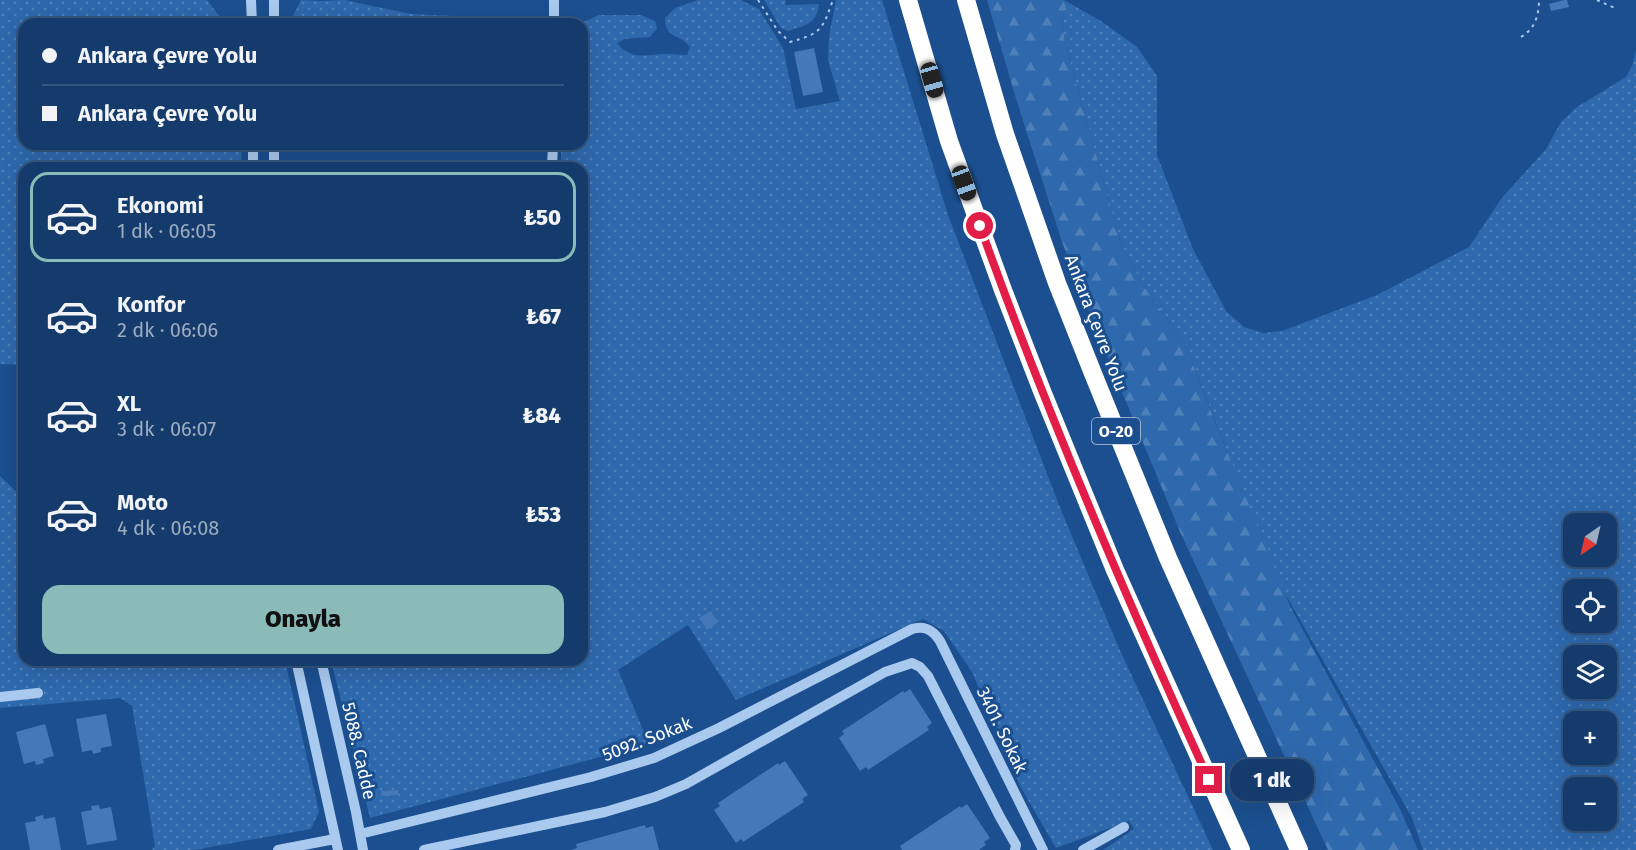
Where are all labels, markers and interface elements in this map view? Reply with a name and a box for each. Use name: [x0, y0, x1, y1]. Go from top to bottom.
text: Ankara Çevre Yolu: [78, 42, 257, 69]
car: [918, 60, 946, 100]
text: Ankara Çevre Yolu: [78, 100, 257, 127]
car: [949, 163, 979, 203]
icon: car: [45, 190, 99, 244]
text: Ekonomi: [117, 192, 204, 219]
text: ₺50: [523, 204, 561, 231]
route start: [966, 212, 993, 239]
text: 1 dk · 06:05: [117, 219, 216, 243]
street label: Ankara Çevre Yolu: [1060, 251, 1132, 395]
icon: car: [45, 289, 99, 343]
text: Konfor: [117, 291, 185, 318]
text: ₺67: [526, 303, 561, 330]
text: 2 dk · 06:06: [117, 318, 218, 342]
icon: car: [45, 388, 99, 442]
text: XL: [117, 390, 141, 417]
text: ₺84: [522, 402, 561, 429]
text: 3 dk · 06:07: [117, 417, 216, 441]
road number: O-20: [1092, 418, 1140, 444]
icon: car: [45, 487, 99, 541]
text: Moto: [117, 489, 168, 516]
text: ₺53: [525, 501, 561, 528]
north arrow: [1563, 513, 1617, 567]
map controls: [1563, 513, 1617, 831]
text: 4 dk · 06:08: [117, 516, 219, 540]
button: locate: [1563, 579, 1617, 633]
button: Onayla: [42, 585, 564, 654]
button: layers: [1563, 645, 1617, 699]
street label: 3401. Sokak: [972, 683, 1033, 777]
street label: 5088. Cadde: [337, 700, 381, 802]
button: +: [1563, 711, 1617, 765]
street label: 5092. Sokak: [599, 712, 696, 766]
callout: 1 dk: [1230, 759, 1314, 801]
route end: [1195, 766, 1222, 793]
text: 1 dk: [1253, 768, 1291, 792]
button: −: [1563, 777, 1617, 831]

